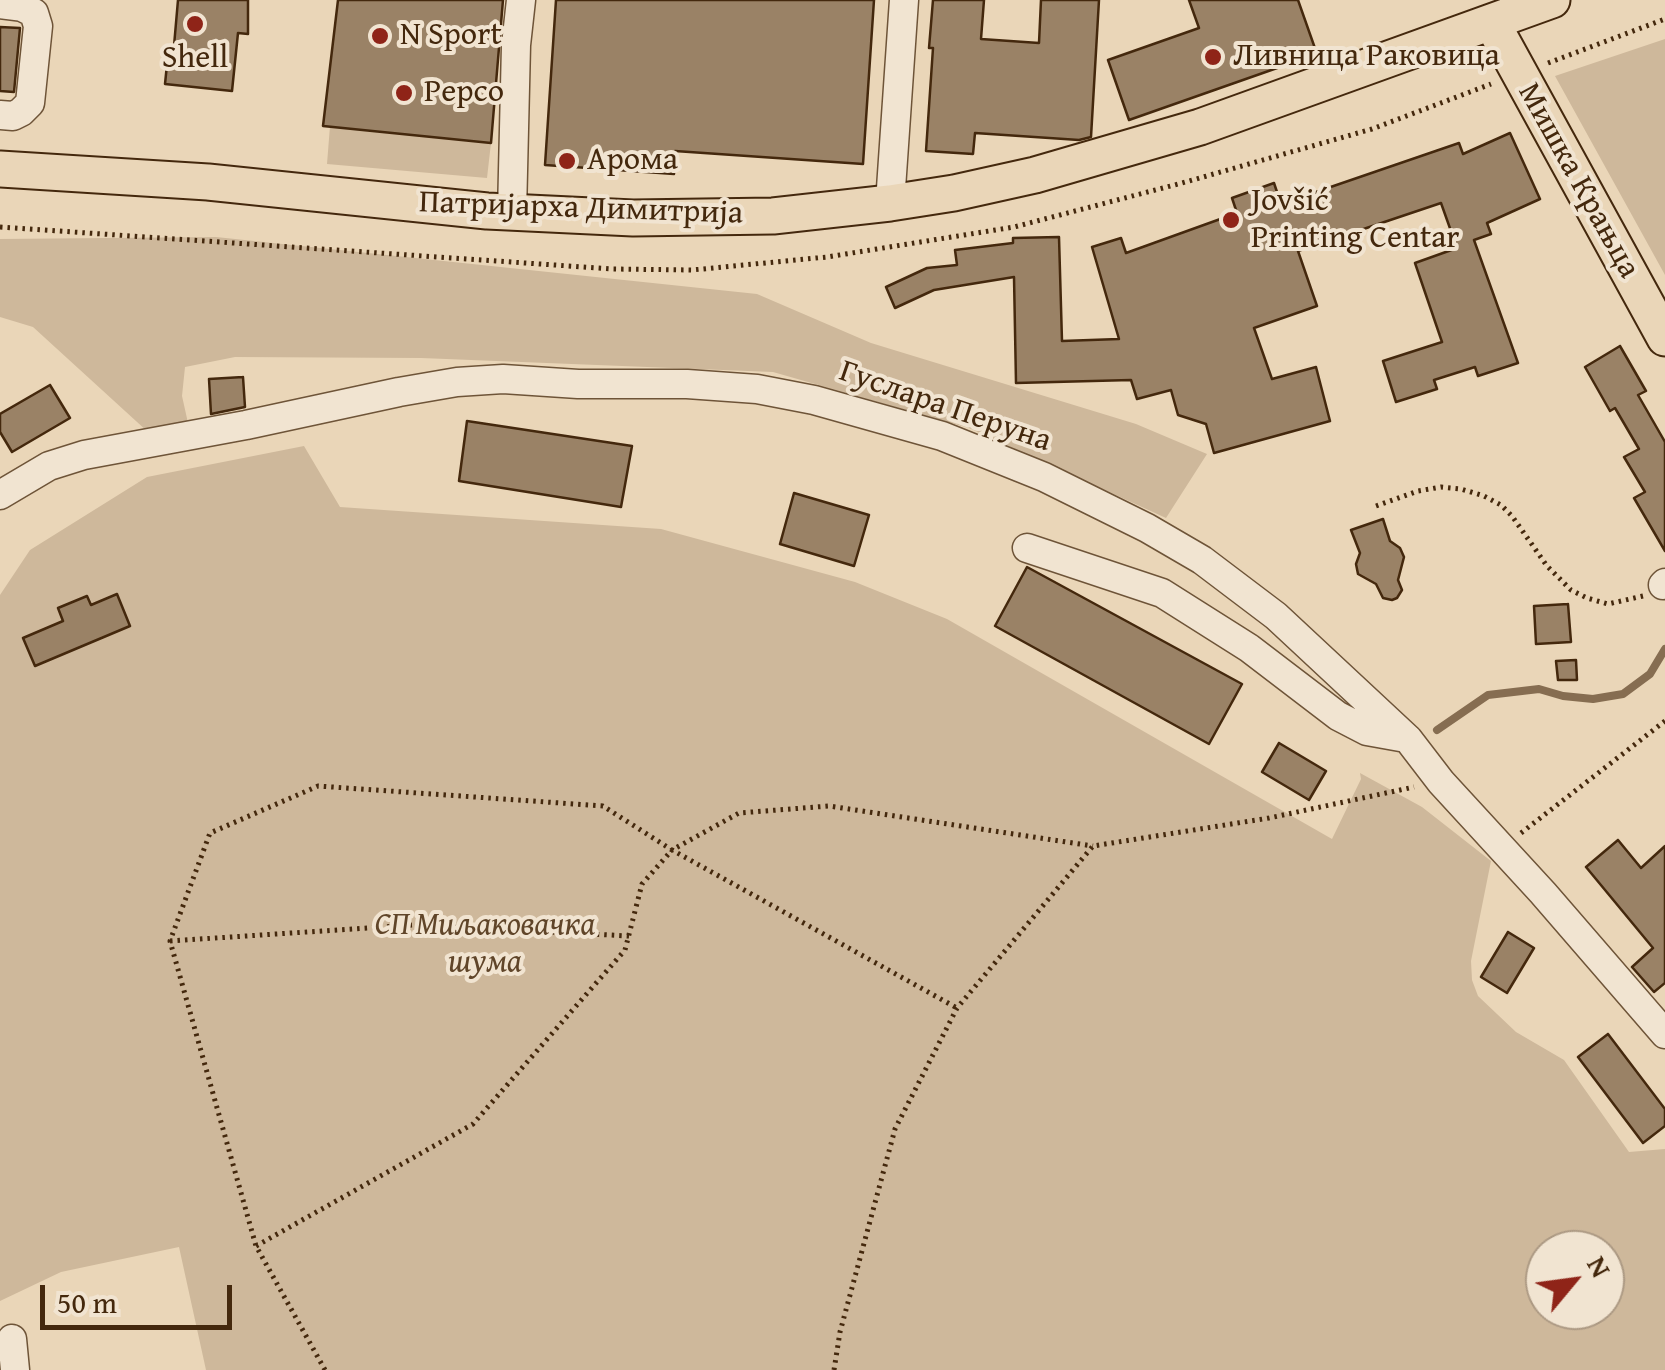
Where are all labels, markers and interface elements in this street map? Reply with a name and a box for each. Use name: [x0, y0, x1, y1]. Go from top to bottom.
marker: Shell: [184, 13, 206, 35]
place label: N Sport: [400, 17, 502, 55]
marker: N Sport: [369, 25, 391, 47]
place label: Ливница Раковица: [1233, 38, 1500, 76]
place label: Shell: [162, 40, 228, 78]
marker: Ливница Раковица: [1202, 46, 1224, 68]
place label: Pepco: [424, 74, 504, 112]
street label: Мишка Крањца: [1509, 77, 1647, 285]
marker: Pepco: [393, 82, 415, 104]
place label: Арома: [587, 142, 678, 180]
marker: Арома: [556, 150, 578, 172]
place label: Jovšić Printing Centar: [1251, 183, 1460, 258]
street label: Патријарха Димитрија: [418, 184, 744, 234]
marker: Jovšić Printing Centar: [1220, 209, 1242, 231]
street label: Гуслара Перуна: [834, 353, 1056, 461]
park label: СП Миљаковачка шума: [375, 907, 595, 982]
north arrow: [1525, 1230, 1625, 1330]
text: N: [1577, 1248, 1622, 1284]
scale bar: [45, 1265, 238, 1327]
text: 50 m: [57, 1280, 117, 1324]

